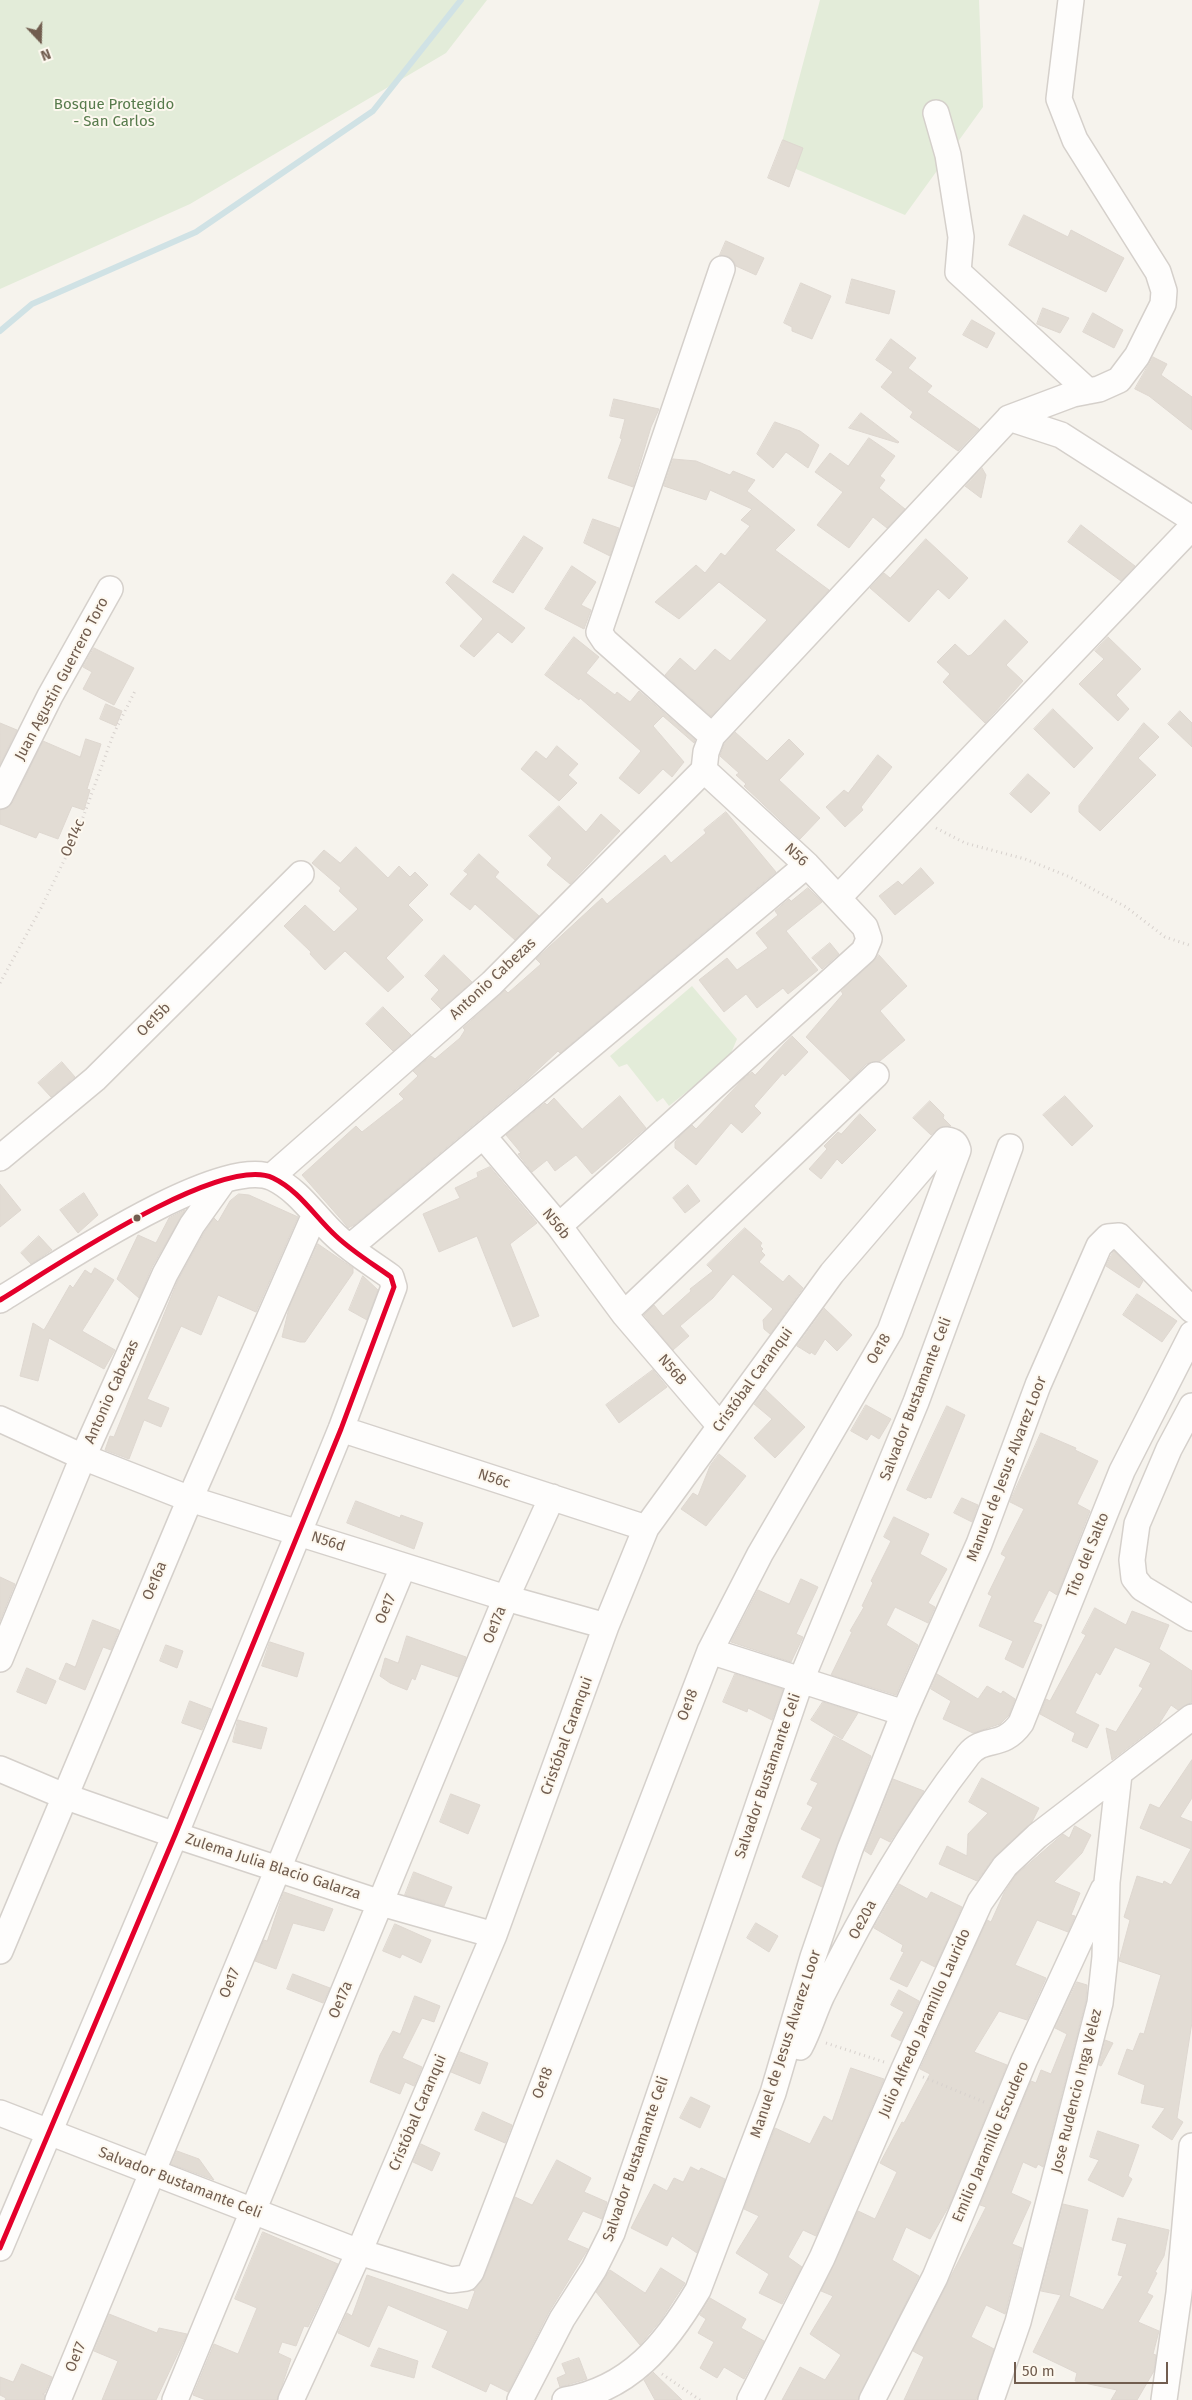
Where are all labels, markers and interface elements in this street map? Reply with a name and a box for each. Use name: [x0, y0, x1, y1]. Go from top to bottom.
north arrow: [15, 15, 65, 65]
text: N: [38, 45, 53, 64]
park label: Bosque Protegido - San Carlos: [54, 96, 174, 131]
street label: Juan Agustin Guerrero Toro: [11, 594, 113, 764]
street label: Oe14c: [57, 816, 89, 860]
street label: N56: [780, 840, 812, 870]
street label: Antonio Cabezas: [446, 934, 540, 1024]
street label: Oe15b: [133, 999, 175, 1041]
street label: N56b: [538, 1205, 574, 1243]
unlabelled marker: [132, 1213, 142, 1223]
street label: Salvador Bustamante Celi: [876, 1315, 956, 1483]
street label: Cristóbal Caranqui: [709, 1324, 797, 1436]
street label: Oe18: [863, 1330, 895, 1368]
street label: Antonio Cabezas: [81, 1337, 143, 1447]
street label: N56B: [654, 1351, 690, 1389]
street label: Manuel de Jesus Alvarez Loor: [963, 1374, 1051, 1564]
street label: N56c: [476, 1465, 512, 1493]
street label: Tito del Salto: [1063, 1510, 1113, 1600]
street label: N56d: [309, 1528, 347, 1556]
street label: Oe16a: [139, 1559, 171, 1603]
street label: Oe17: [372, 1591, 400, 1627]
street label: Oe17a: [479, 1604, 511, 1646]
street label: Cristóbal Caranqui: [537, 1674, 597, 1798]
street label: Oe18: [674, 1687, 702, 1723]
street label: Salvador Bustamante Celi: [731, 1691, 805, 1861]
street label: Zulema Julia Blacio Galarza: [183, 1830, 363, 1904]
street label: Oe20a: [845, 1897, 881, 1943]
street label: Julio Alfredo Jaramillo Laurido: [875, 1926, 975, 2120]
street label: Manuel de Jesus Alvarez Loor: [747, 1948, 825, 2140]
street label: Oe17: [216, 1965, 244, 2001]
street label: Oe17a: [325, 1979, 357, 2021]
street label: Jose Rudencio Inga Velez: [1048, 2007, 1106, 2175]
street label: Cristóbal Caranqui: [385, 2052, 451, 2174]
street label: Emilio Jaramillo Escudero: [949, 2059, 1033, 2225]
street label: Oe18: [529, 2065, 557, 2101]
street label: Salvador Bustamante Celi: [599, 2074, 673, 2244]
street label: Salvador Bustamante Celi: [96, 2143, 264, 2223]
street label: Oe17: [62, 2339, 90, 2375]
scale bar: [1017, 2352, 1171, 2384]
text: 50 m: [1022, 2362, 1055, 2380]

